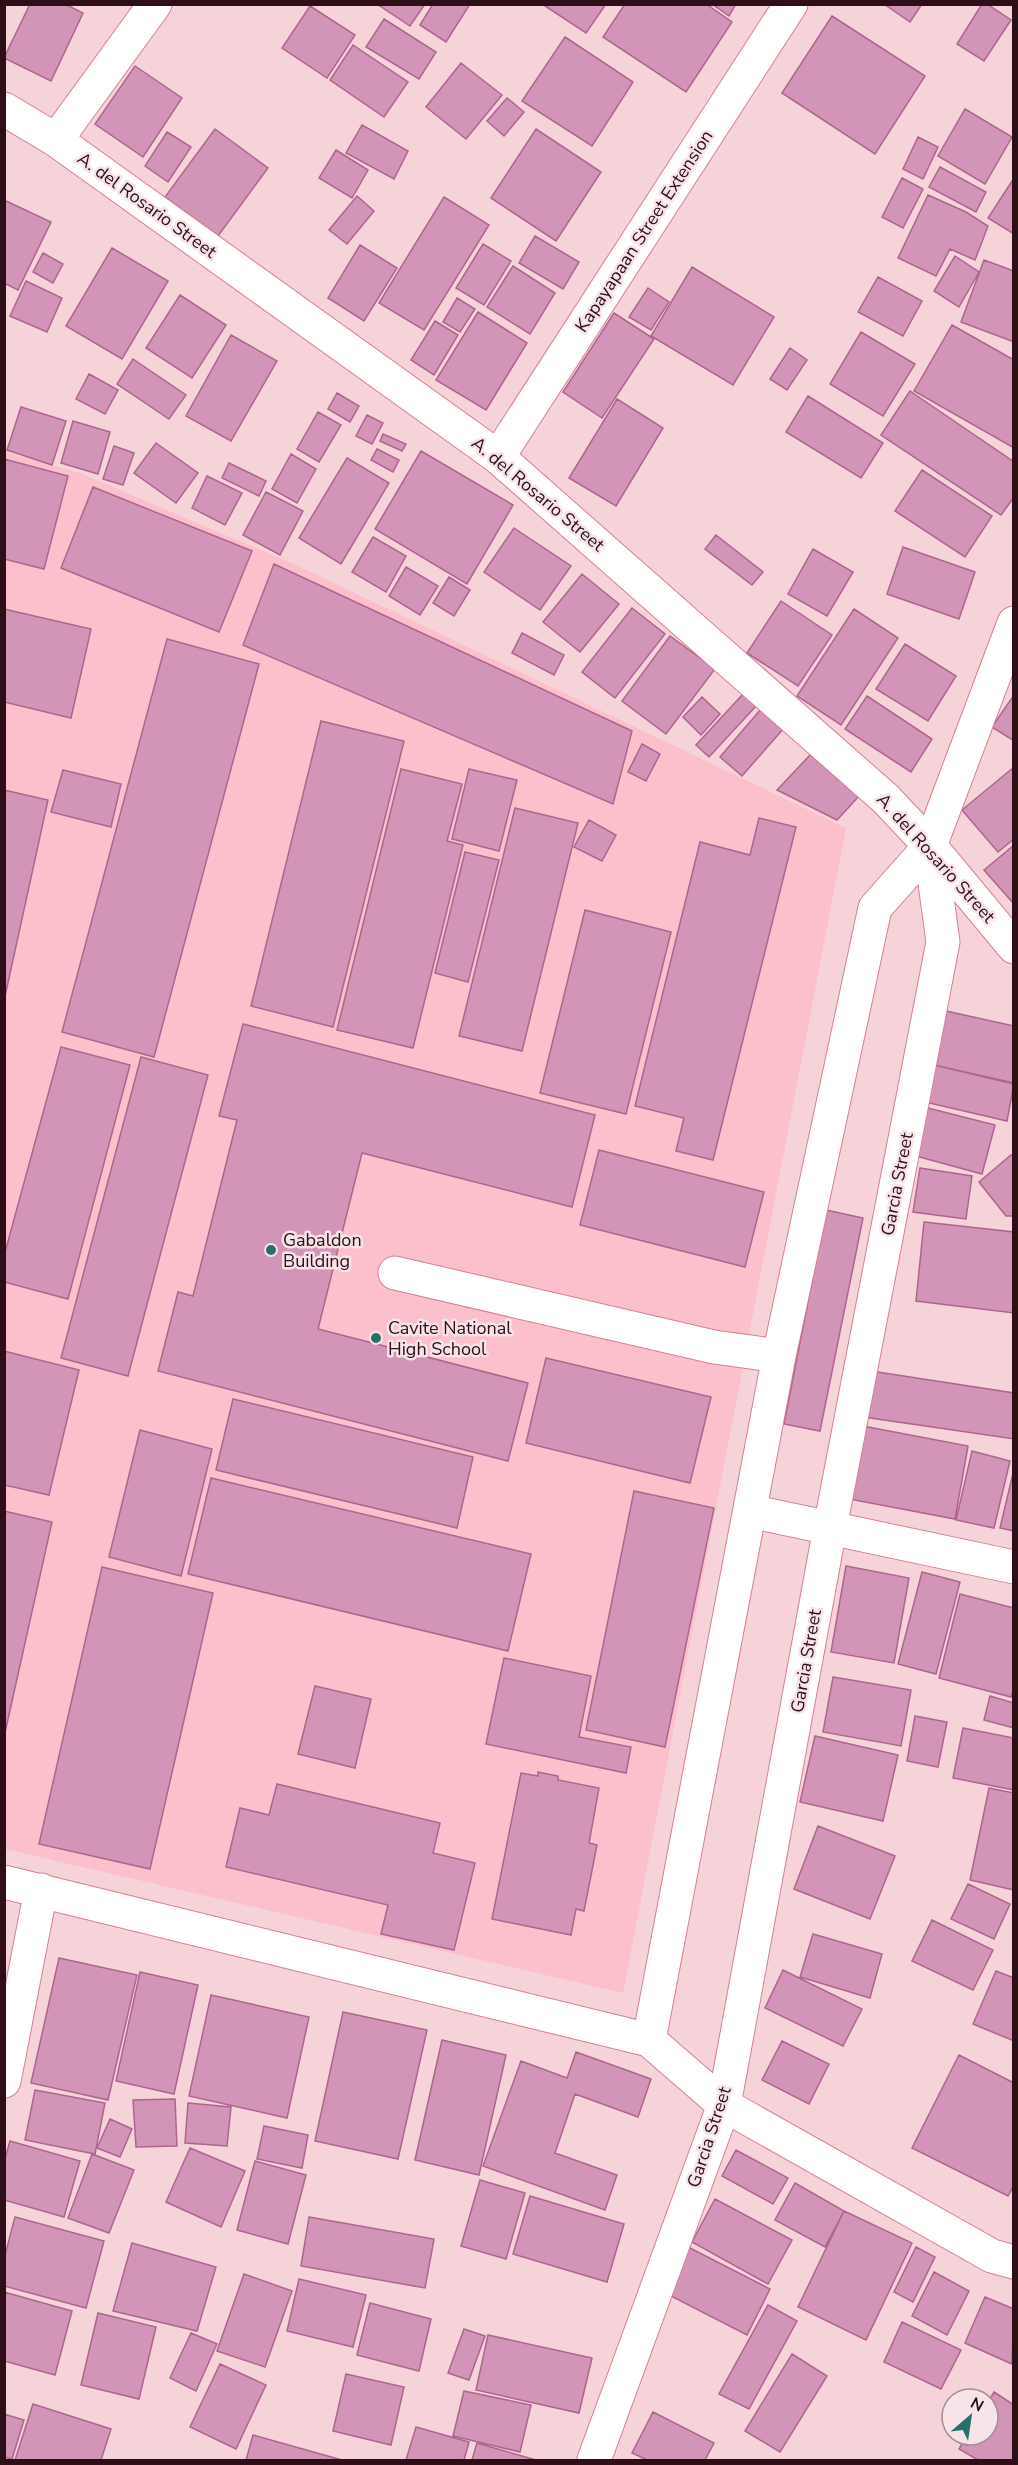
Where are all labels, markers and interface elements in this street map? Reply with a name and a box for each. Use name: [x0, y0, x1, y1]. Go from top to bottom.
street label: Kapayapaan Street Extension: [570, 125, 718, 337]
street label: A. del Rosario Street: [73, 146, 222, 264]
street label: A. del Rosario Street: [466, 431, 610, 557]
street label: A. del Rosario Street: [871, 788, 1001, 928]
street label: Garcia Street: [875, 1130, 919, 1238]
place label: Gabaldon Building: [283, 1228, 362, 1273]
marker: Gabaldon Building: [264, 1243, 278, 1257]
place label: Cavite National High School: [388, 1316, 512, 1361]
marker: Cavite National High School: [369, 1331, 383, 1345]
street label: Garcia Street: [785, 1607, 827, 1715]
street label: Garcia Street: [681, 2083, 737, 2191]
north arrow: [940, 2387, 1000, 2447]
text: N: [966, 2392, 987, 2417]

